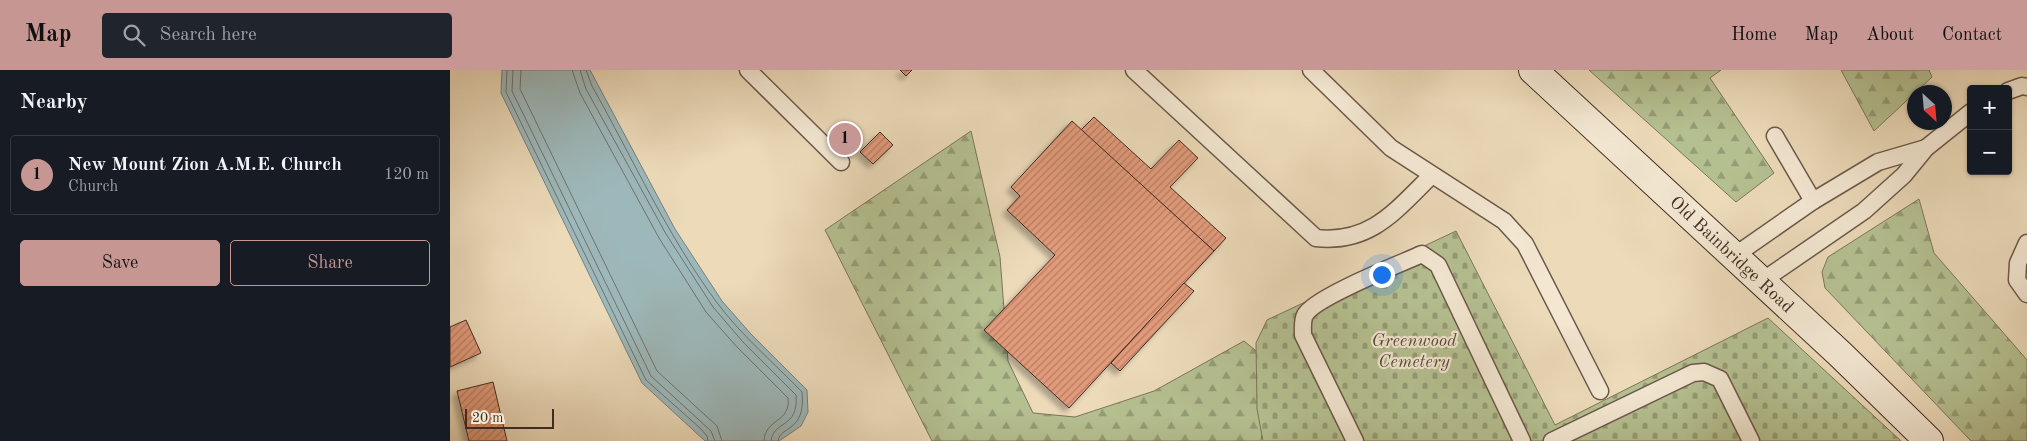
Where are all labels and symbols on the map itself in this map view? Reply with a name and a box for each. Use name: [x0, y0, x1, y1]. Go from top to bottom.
north arrow: [1907, 85, 1952, 130]
pin: 1: [829, 120, 861, 158]
street label: Old Bainbridge Road: [1666, 193, 1797, 316]
your location: [1369, 262, 1395, 288]
park label: Greenwood Cemetery: [1371, 332, 1457, 371]
scale bar: [465, 406, 554, 429]

